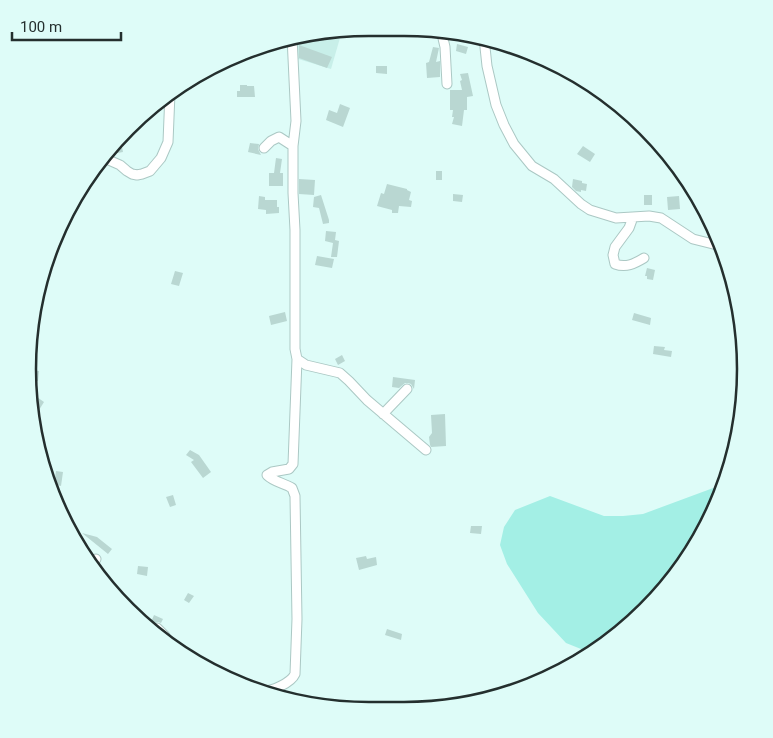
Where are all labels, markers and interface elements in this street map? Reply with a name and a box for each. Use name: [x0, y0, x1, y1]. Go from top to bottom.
scale bar: [12, 10, 121, 42]
text: 100 m: [20, 18, 62, 36]

